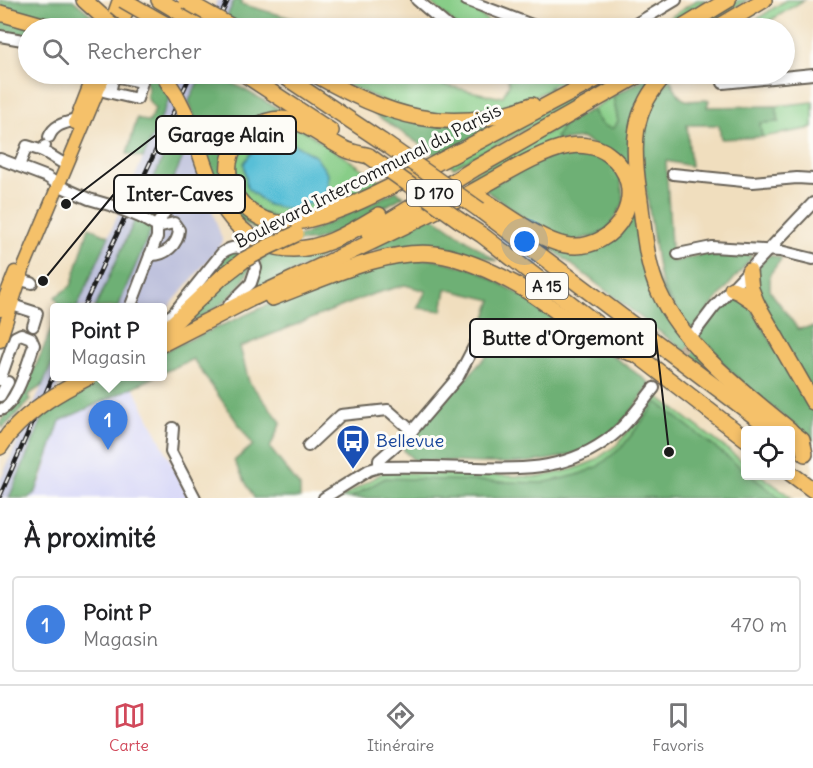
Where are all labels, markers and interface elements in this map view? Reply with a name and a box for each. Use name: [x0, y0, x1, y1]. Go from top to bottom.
search box: [18, 18, 795, 84]
icon: search: [39, 35, 72, 68]
text: Rechercher: [87, 37, 202, 65]
street label: Boulevard Intercommunal du Parisis: [231, 98, 505, 253]
callout: Garage Alain: [156, 116, 296, 154]
text: Garage Alain: [168, 122, 285, 147]
callout: Inter-Caves: [114, 175, 245, 213]
road number: D 170: [407, 180, 461, 206]
text: Inter-Caves: [127, 181, 233, 206]
your location: [510, 227, 539, 256]
road number: A 15: [526, 273, 568, 299]
popup: [50, 303, 167, 381]
text: Point P: [71, 316, 139, 344]
callout: Butte d'Orgemont: [470, 319, 656, 357]
text: Butte d'Orgemont: [482, 325, 644, 350]
text: Magasin: [71, 344, 146, 369]
pin: 1: [88, 400, 128, 450]
bus stop icon: Bellevue: [335, 423, 371, 470]
map controls: [741, 426, 795, 480]
button: locate: [741, 426, 795, 480]
place label: Bellevue: [376, 429, 444, 452]
text: À proximité: [24, 521, 156, 554]
text: Point P: [83, 598, 151, 626]
text: 1: [42, 612, 49, 637]
text: 470 m: [730, 612, 787, 637]
text: Magasin: [83, 626, 158, 651]
tab: Carte: [109, 699, 149, 755]
tab: Itinéraire: [367, 699, 434, 755]
tab: Favoris: [652, 699, 704, 755]

